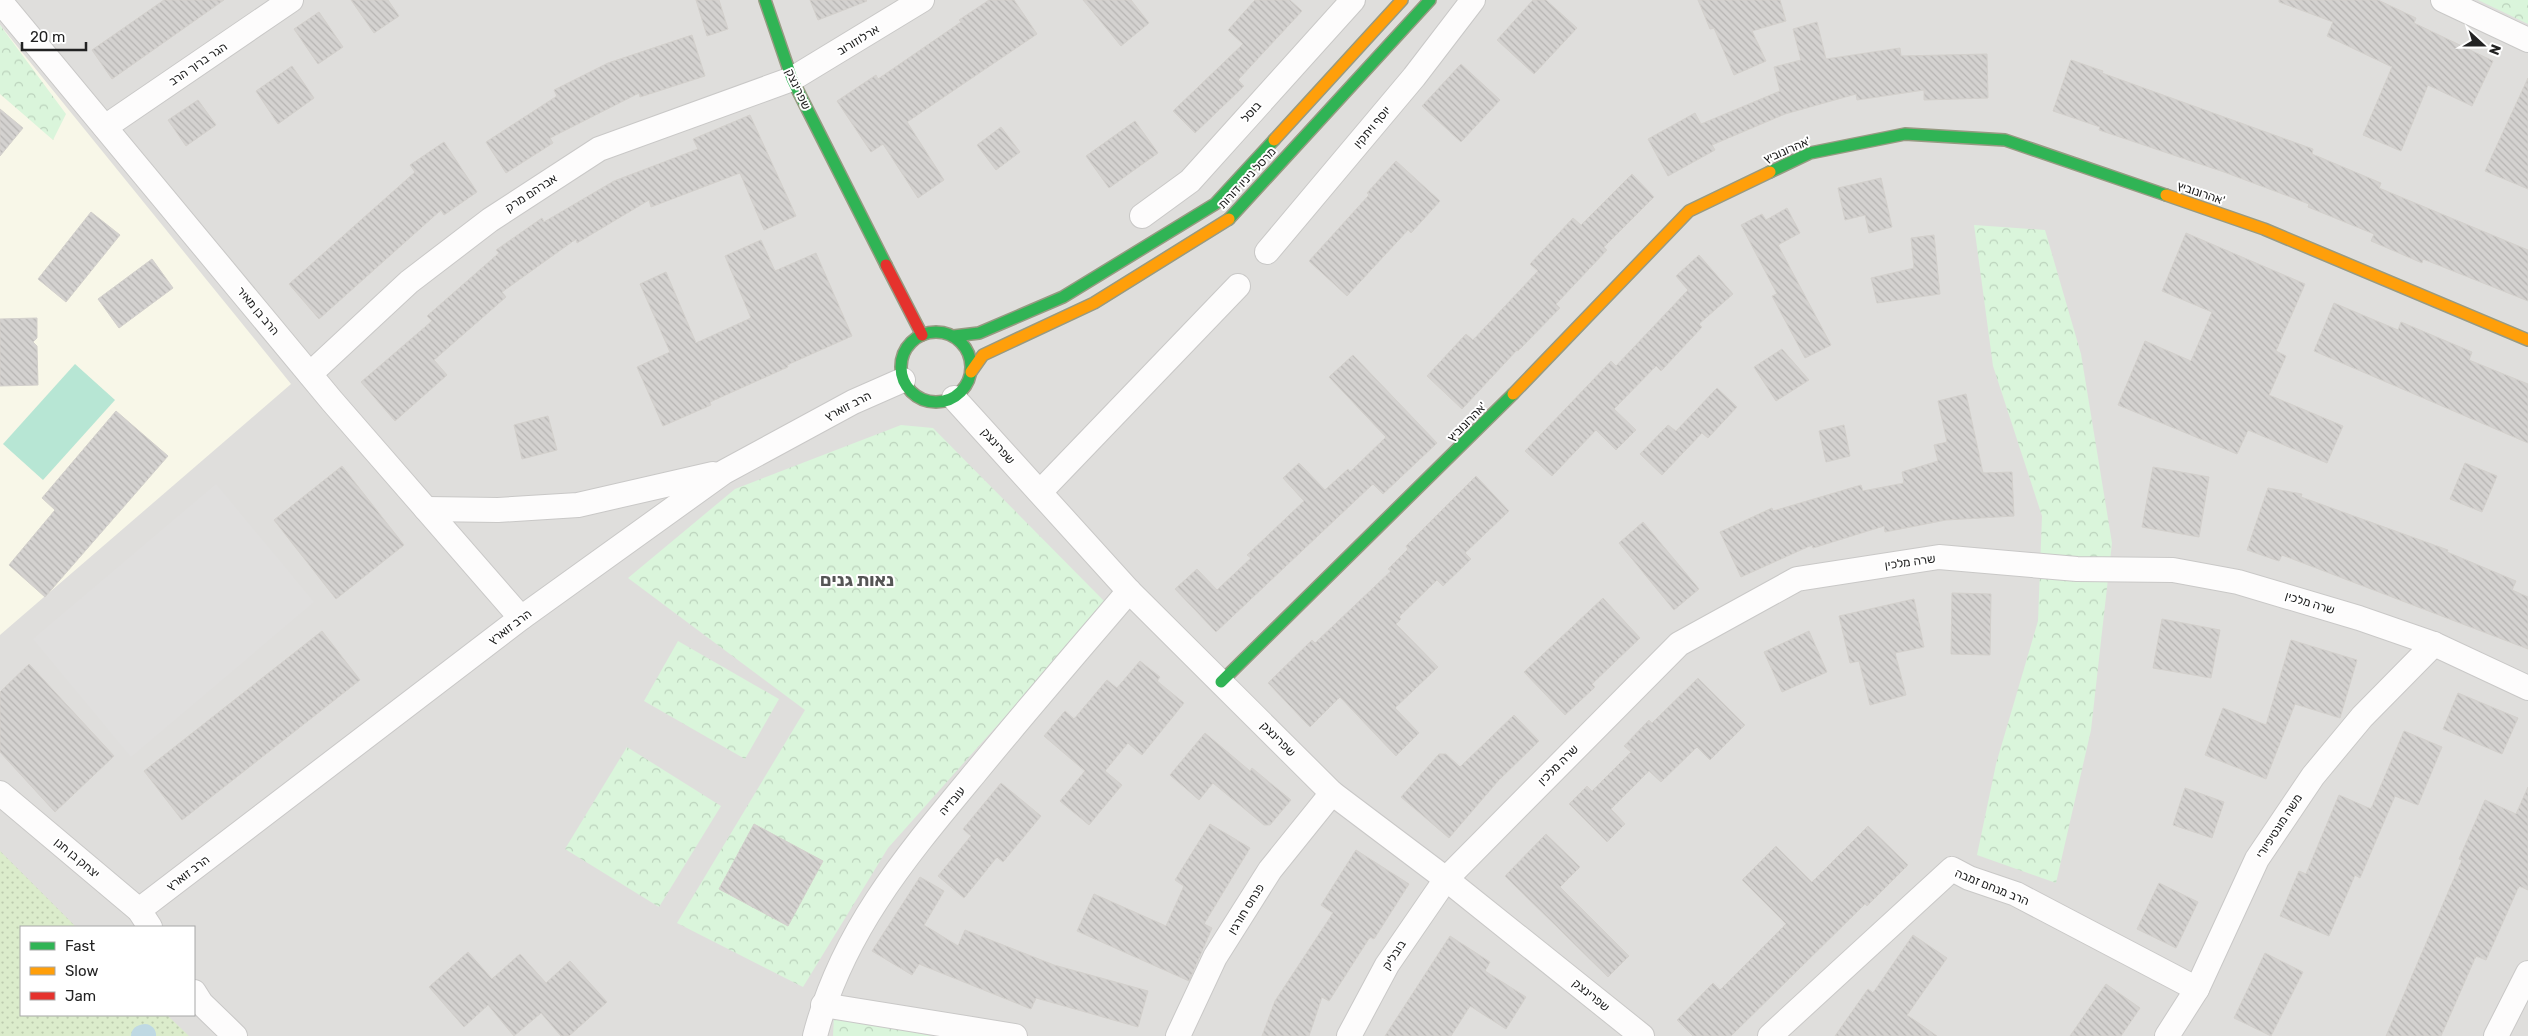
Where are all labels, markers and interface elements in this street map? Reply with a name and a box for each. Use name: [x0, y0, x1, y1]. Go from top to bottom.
scale bar: [22, 20, 86, 52]
north arrow: [2458, 20, 2508, 70]
street label: ארלוזורוב: [834, 22, 882, 58]
text: 20 m: [30, 28, 65, 46]
street label: הגר ברוך הרב: [166, 39, 230, 89]
text: N: [2485, 42, 2504, 57]
street label: שפרינצק: [782, 66, 814, 112]
street label: בוסל: [1238, 98, 1264, 125]
street label: יוסף ויתקין: [1351, 103, 1393, 151]
street label: אהרונוביץ': [1761, 134, 1813, 166]
street label: מרסל ניניו דורות: [1215, 145, 1279, 211]
street label: אברהם מרק: [502, 171, 560, 215]
street label: אהרונוביץ': [2175, 178, 2227, 208]
street label: הרב בן מאיר: [234, 284, 282, 338]
street label: הרב זוארץ: [823, 388, 873, 424]
street label: אהרונוביץ': [1444, 399, 1490, 445]
street label: שפרינצק: [978, 425, 1018, 467]
street label: שרה מלכין: [1884, 552, 1936, 572]
district label: נאות גנים: [820, 569, 894, 591]
street label: שרה מלכין: [2283, 589, 2337, 617]
street label: הרב זוארץ: [486, 606, 534, 648]
street label: שפרינצק: [1258, 719, 1298, 759]
street label: שרה מלכין: [1535, 742, 1581, 788]
street label: עובדיה: [936, 784, 968, 818]
street label: משה מונטיפיורי: [2253, 791, 2305, 861]
street label: יצחק בן חנן: [52, 835, 102, 881]
street label: הרב זוארץ: [164, 852, 212, 894]
street label: הרב מנחם זמבה: [1953, 866, 2031, 908]
street label: פנחס חורגין: [1225, 881, 1267, 937]
legend: [20, 926, 195, 1016]
text: Fast: [65, 937, 95, 955]
street label: בובליק: [1379, 937, 1409, 973]
text: Slow: [65, 962, 98, 980]
street label: שפרינצק: [1570, 976, 1612, 1014]
text: Jam: [65, 987, 96, 1005]

